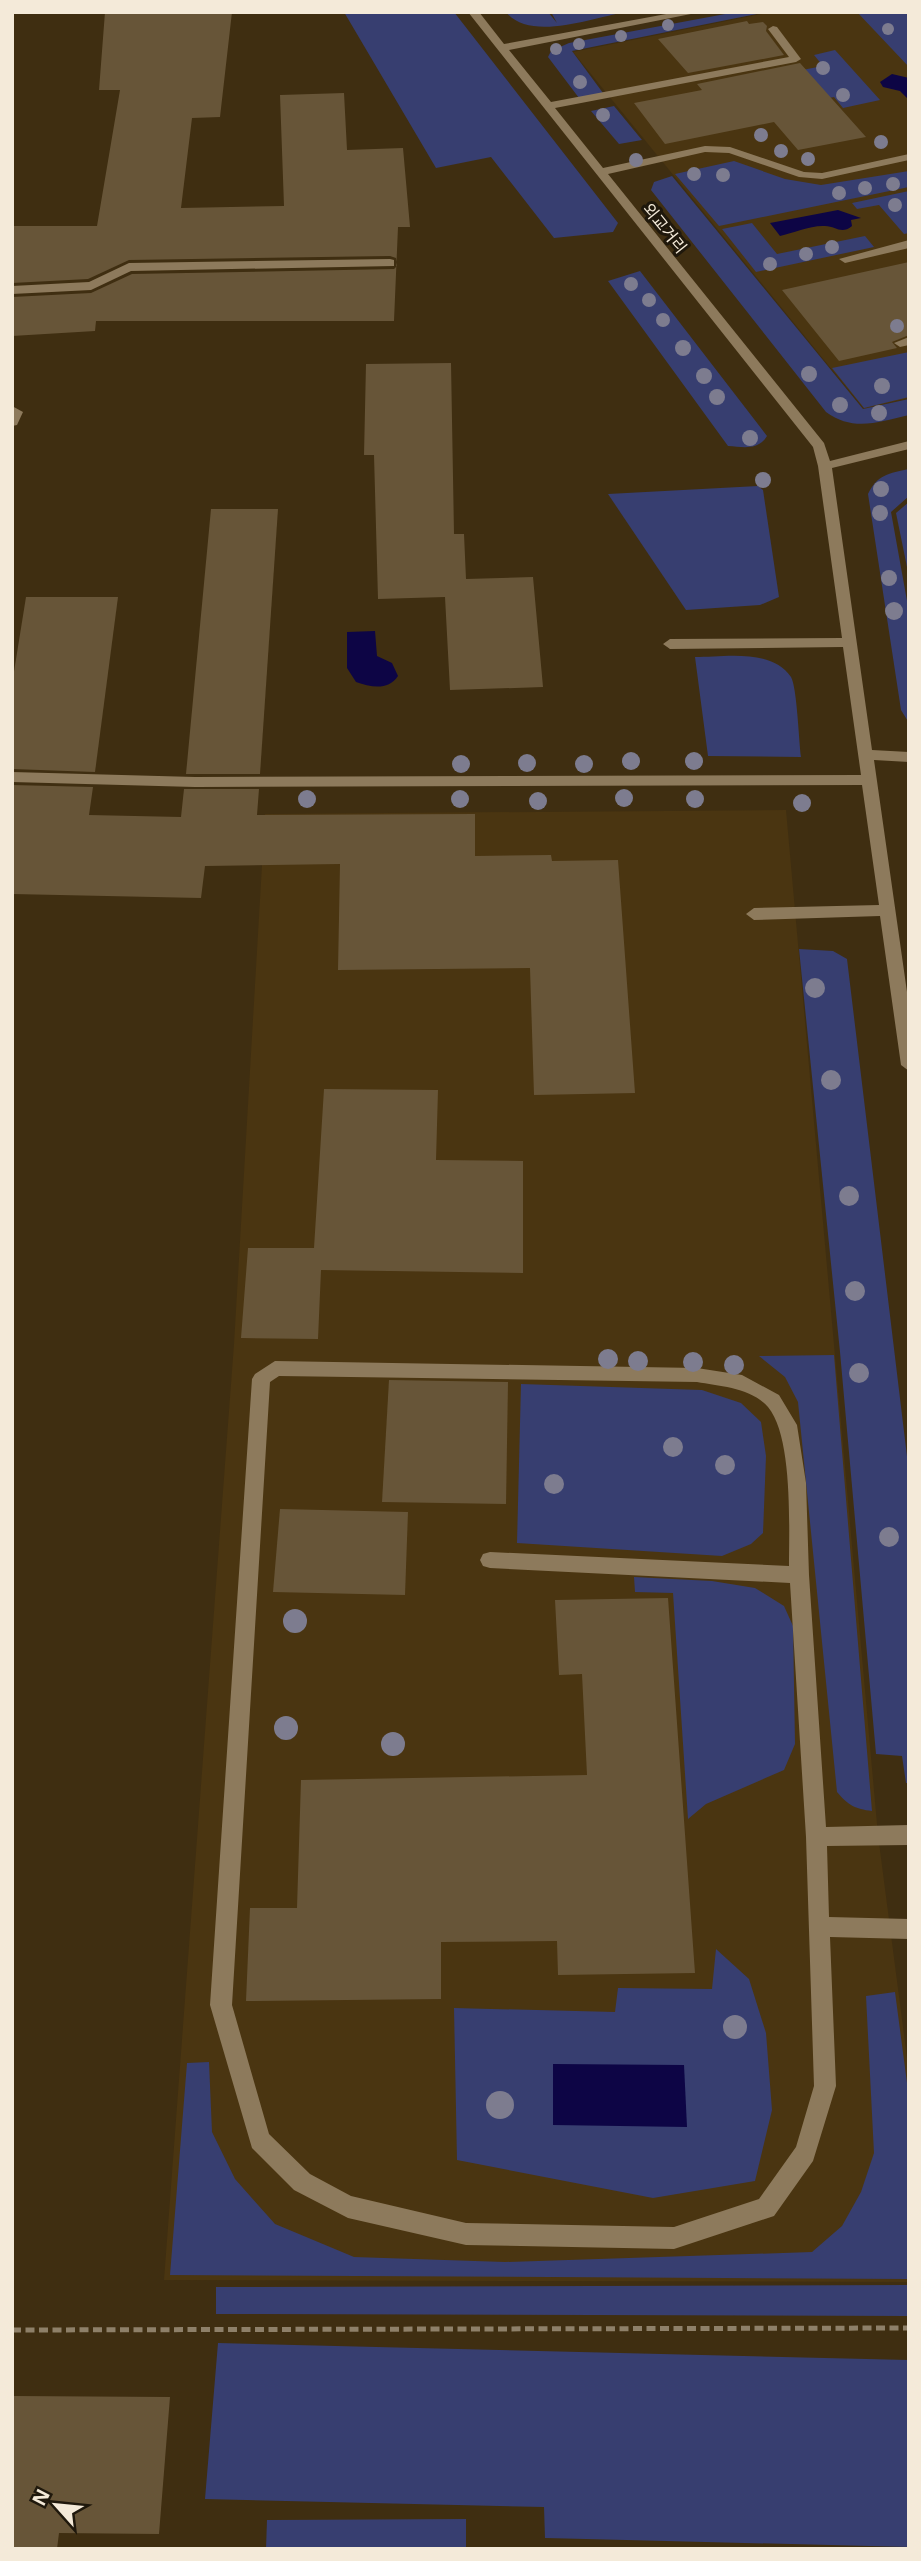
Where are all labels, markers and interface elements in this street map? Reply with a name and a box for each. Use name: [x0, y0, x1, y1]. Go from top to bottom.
street label: 외교거리: [638, 198, 692, 258]
north arrow: [21, 2470, 91, 2540]
text: N: [26, 2484, 56, 2510]

